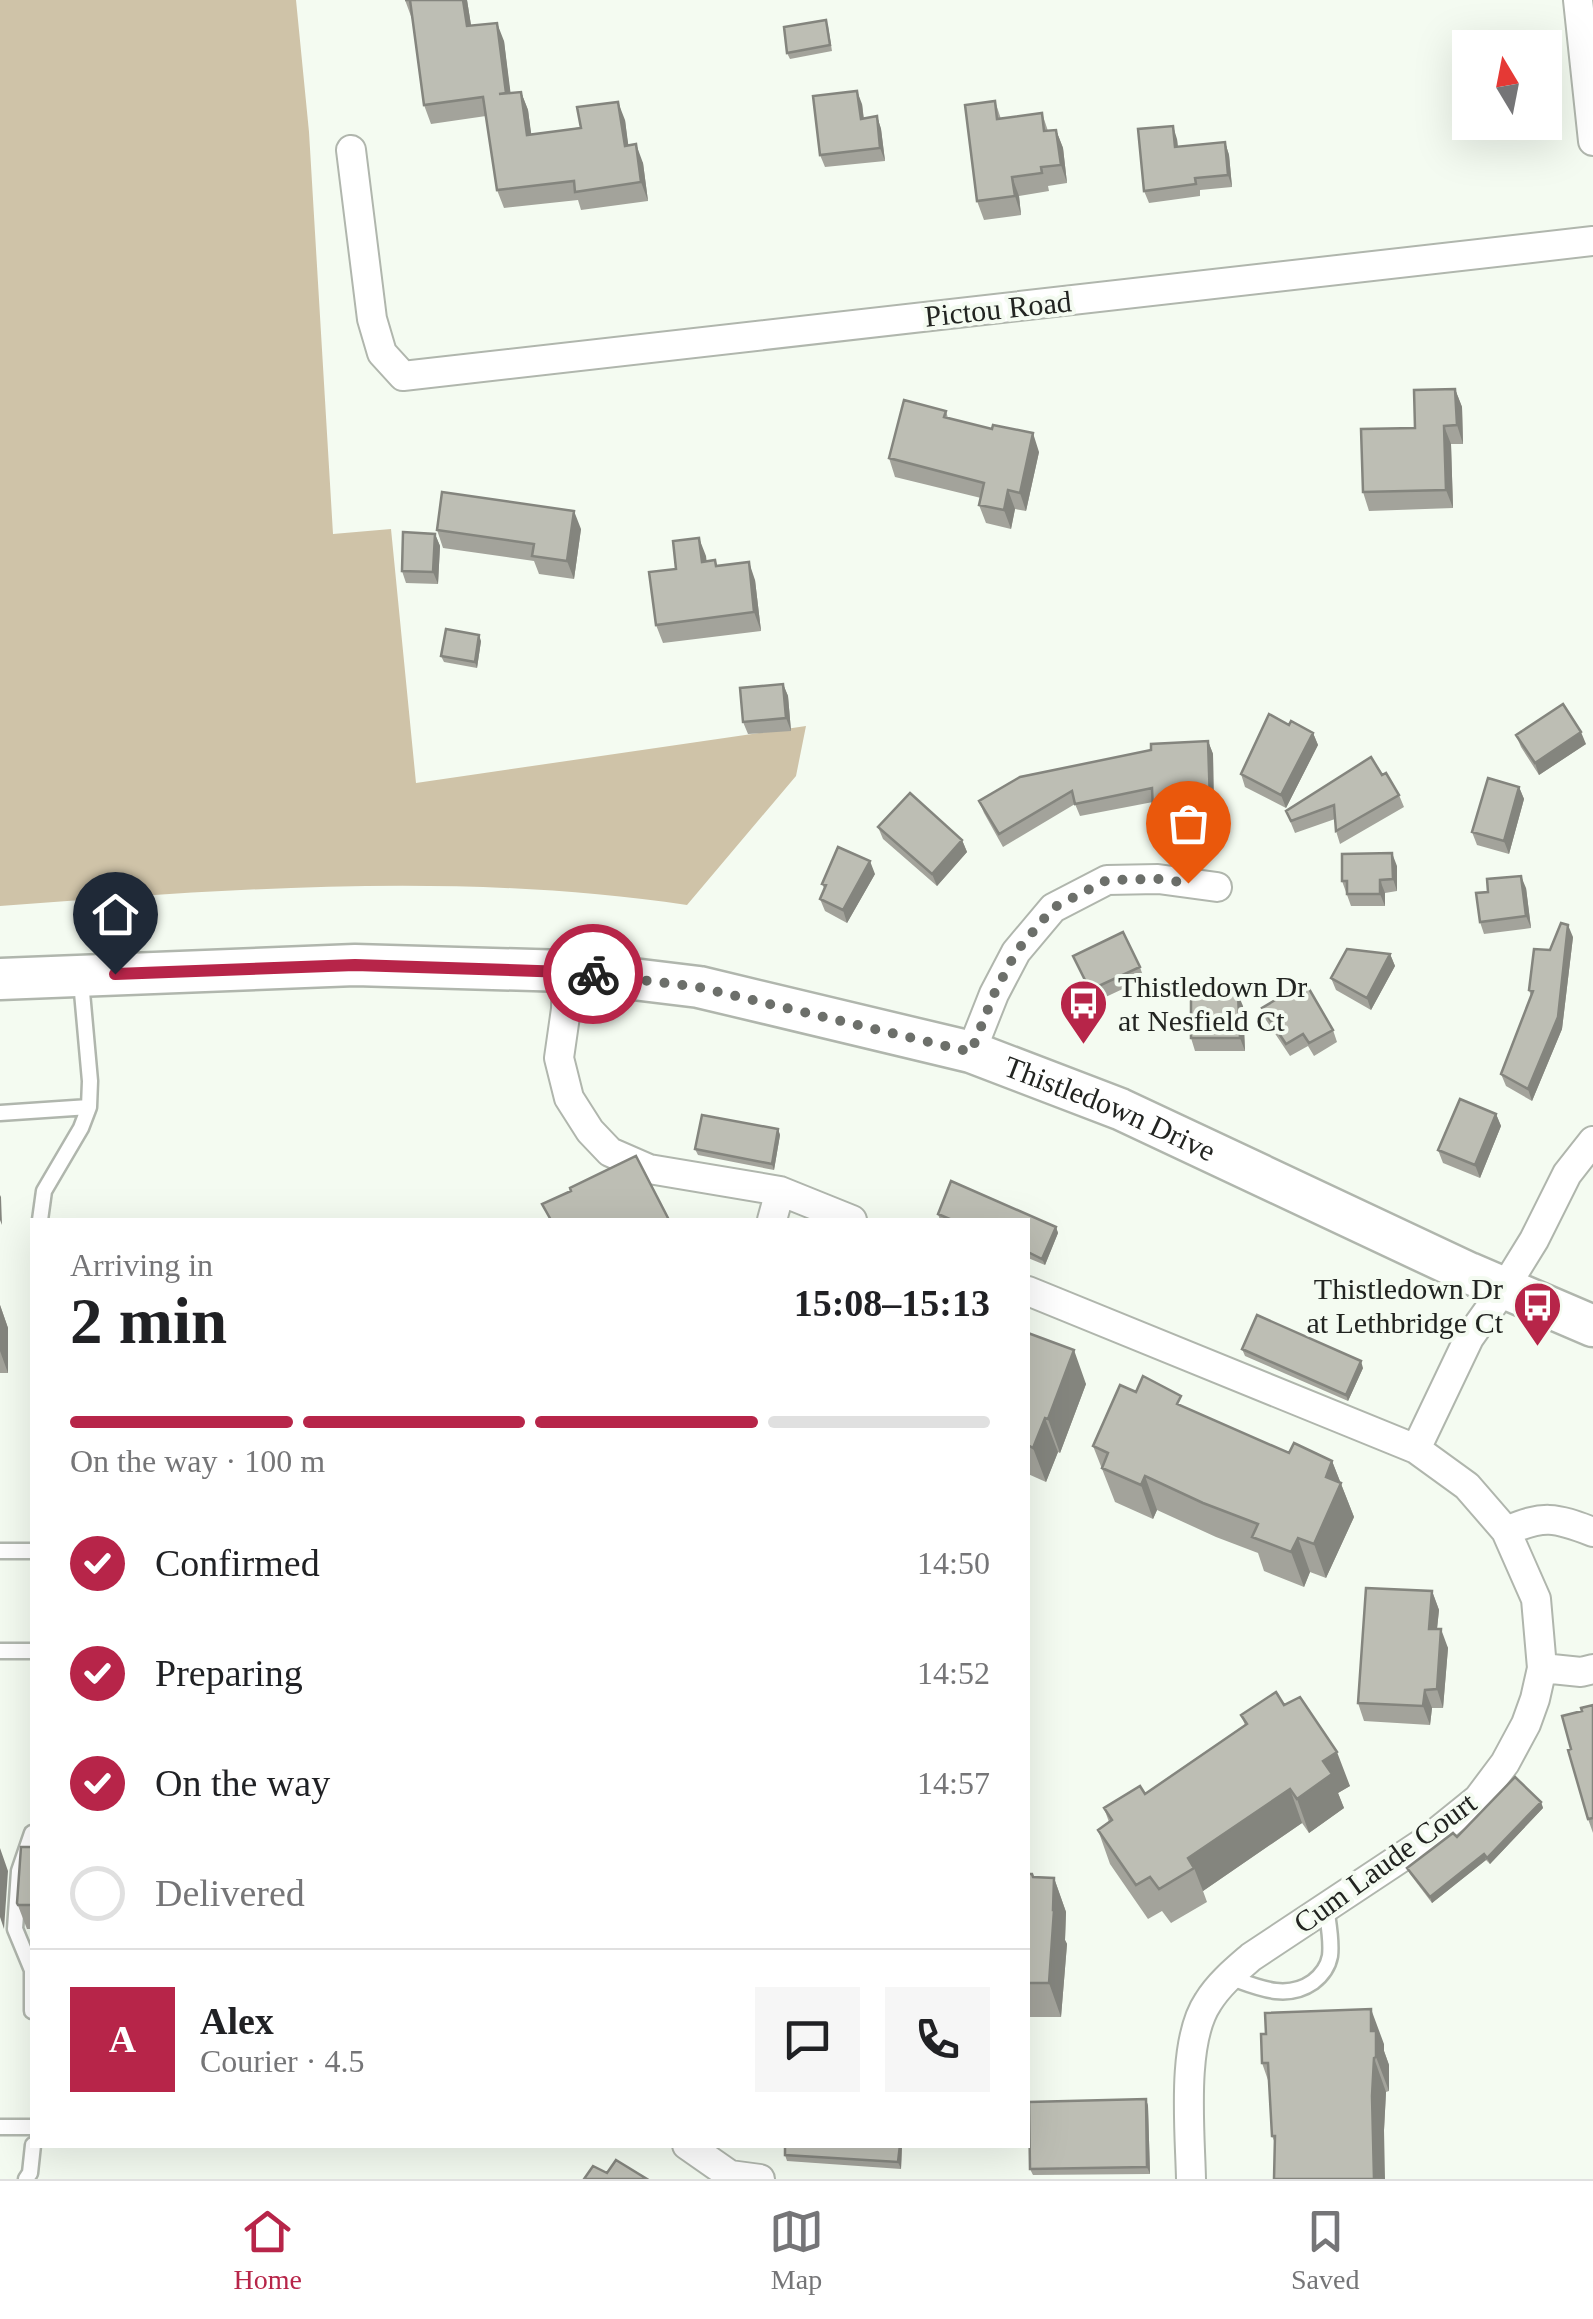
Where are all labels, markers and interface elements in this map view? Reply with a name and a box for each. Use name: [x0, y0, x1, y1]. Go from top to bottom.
north arrow: [1452, 30, 1562, 140]
map controls: [1452, 30, 1562, 140]
street label: Pictou Road: [923, 284, 1073, 333]
pin: [1146, 781, 1231, 884]
icon: bag: [1161, 796, 1216, 851]
pin: [73, 872, 158, 975]
icon: home: [88, 887, 143, 942]
courier: [543, 924, 643, 1024]
icon: bike: [566, 947, 621, 1002]
place label: Thistledown Dr at Nesfield Ct: [1118, 970, 1307, 1037]
bus stop icon: Thistledown Dr at Nesfield Ct: [1057, 978, 1109, 1046]
street label: Thistledown Drive: [1000, 1049, 1221, 1167]
text: Arriving in: [70, 1247, 213, 1283]
place label: Thistledown Dr at Lethbridge Ct: [1306, 1272, 1504, 1339]
bus stop icon: Thistledown Dr at Lethbridge Ct: [1512, 1280, 1564, 1348]
text: 15:08–15:13: [794, 1282, 990, 1324]
text: 2 min: [70, 1285, 227, 1357]
text: On the way · 100 m: [70, 1443, 325, 1479]
icon: check: [70, 1536, 125, 1591]
text: Confirmed: [155, 1542, 320, 1584]
text: 14:50: [917, 1545, 990, 1581]
icon: check: [70, 1646, 125, 1701]
text: Preparing: [155, 1652, 303, 1694]
text: 14:52: [917, 1655, 990, 1691]
icon: check: [70, 1756, 125, 1811]
text: On the way: [155, 1762, 330, 1804]
text: 14:57: [917, 1765, 990, 1801]
street label: Cum Laude Court: [1287, 1785, 1483, 1940]
text: Delivered: [155, 1872, 305, 1914]
button: chat: [755, 1987, 860, 2092]
button: phone: [885, 1987, 990, 2092]
text: Alex: [200, 2000, 274, 2042]
text: A: [109, 2018, 136, 2060]
text: Courier · 4.5: [200, 2043, 364, 2079]
tab: Home: [234, 2204, 302, 2296]
tab: Map: [769, 2204, 824, 2296]
tab: Saved: [1291, 2204, 1359, 2296]

